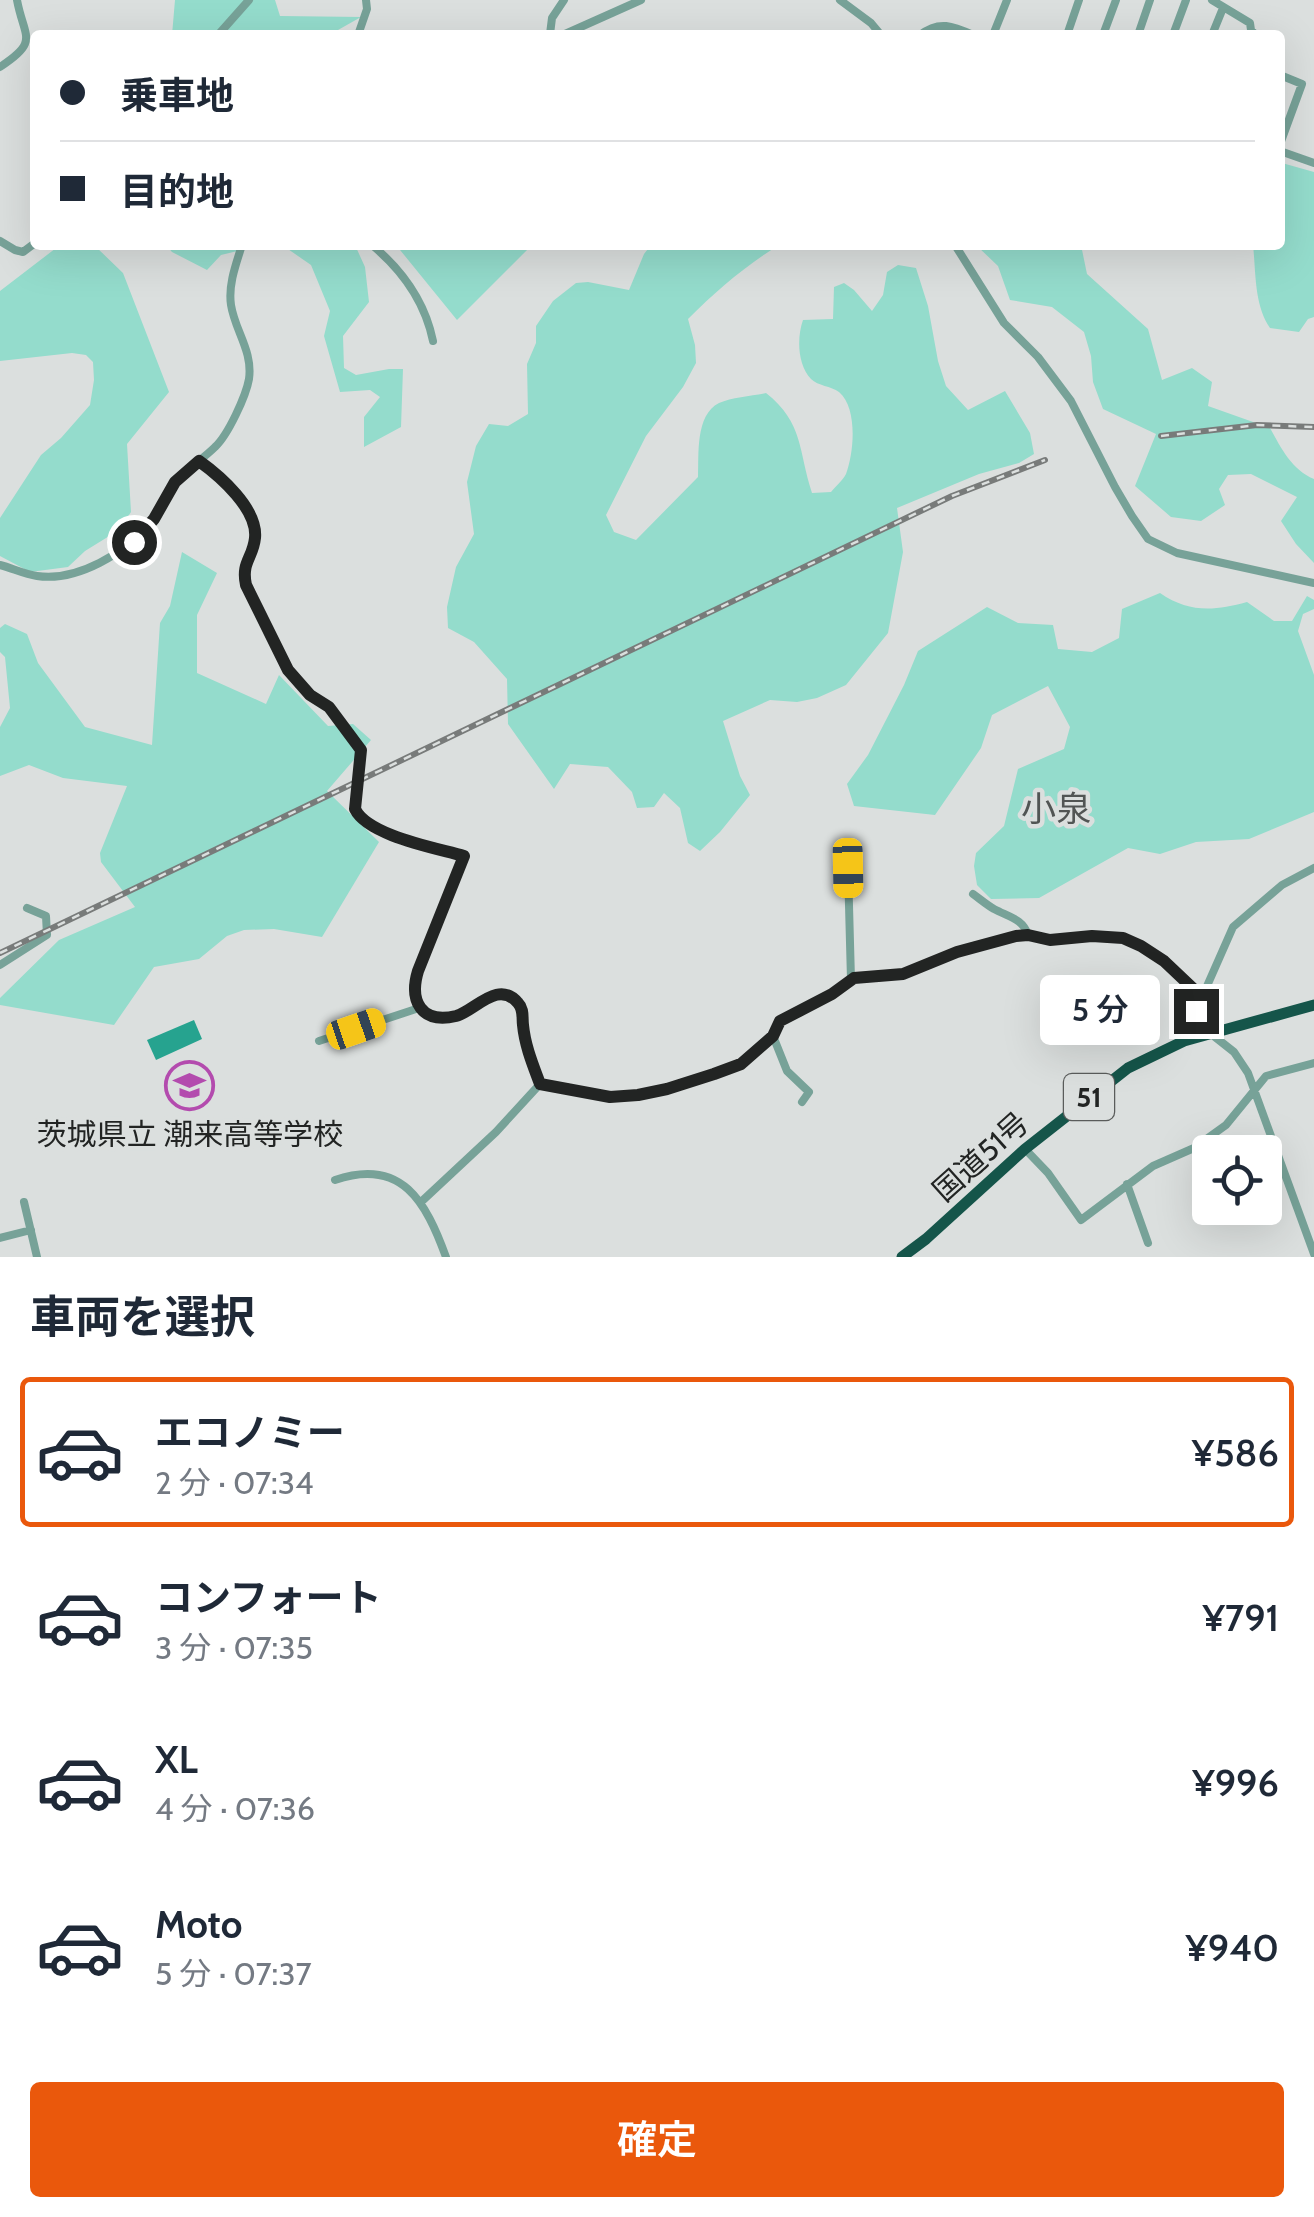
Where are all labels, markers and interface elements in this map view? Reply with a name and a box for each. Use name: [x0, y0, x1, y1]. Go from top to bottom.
text: 乗車地: [120, 72, 234, 119]
text: 目的地: [120, 168, 234, 215]
route start: [112, 520, 157, 565]
district label: 小泉: [1021, 787, 1091, 830]
car: [832, 838, 864, 898]
callout: 5 分: [1041, 976, 1161, 1046]
route end: [1174, 989, 1219, 1034]
text: 5 分: [1072, 990, 1128, 1029]
car: [323, 1005, 389, 1053]
school or university icon: 茨城県立 潮来高等学校: [164, 1060, 216, 1112]
road number: 51: [1064, 1074, 1114, 1120]
street label: 国道51号: [925, 1104, 1036, 1209]
place label: 茨城県立 潮来高等学校: [37, 1116, 343, 1153]
map controls: [1192, 1135, 1282, 1225]
button: locate: [1192, 1135, 1282, 1225]
text: 車両を選択: [30, 1290, 255, 1344]
icon: car: [35, 1407, 125, 1497]
text: エコノミー: [155, 1409, 345, 1456]
text: ¥586: [1192, 1429, 1279, 1476]
text: 2 分 · 07:34: [155, 1463, 314, 1502]
icon: car: [35, 1572, 125, 1662]
text: コンフォート: [155, 1574, 382, 1621]
text: ¥791: [1202, 1594, 1279, 1641]
text: 3 分 · 07:35: [155, 1628, 313, 1667]
text: XL: [155, 1736, 198, 1783]
icon: car: [35, 1737, 125, 1827]
text: ¥996: [1192, 1759, 1279, 1806]
text: 4 分 · 07:36: [155, 1789, 315, 1828]
text: Moto: [155, 1901, 242, 1948]
icon: car: [35, 1902, 125, 1992]
text: ¥940: [1185, 1924, 1279, 1971]
text: 5 分 · 07:37: [155, 1954, 312, 1993]
button: 確定: [30, 2082, 1284, 2197]

